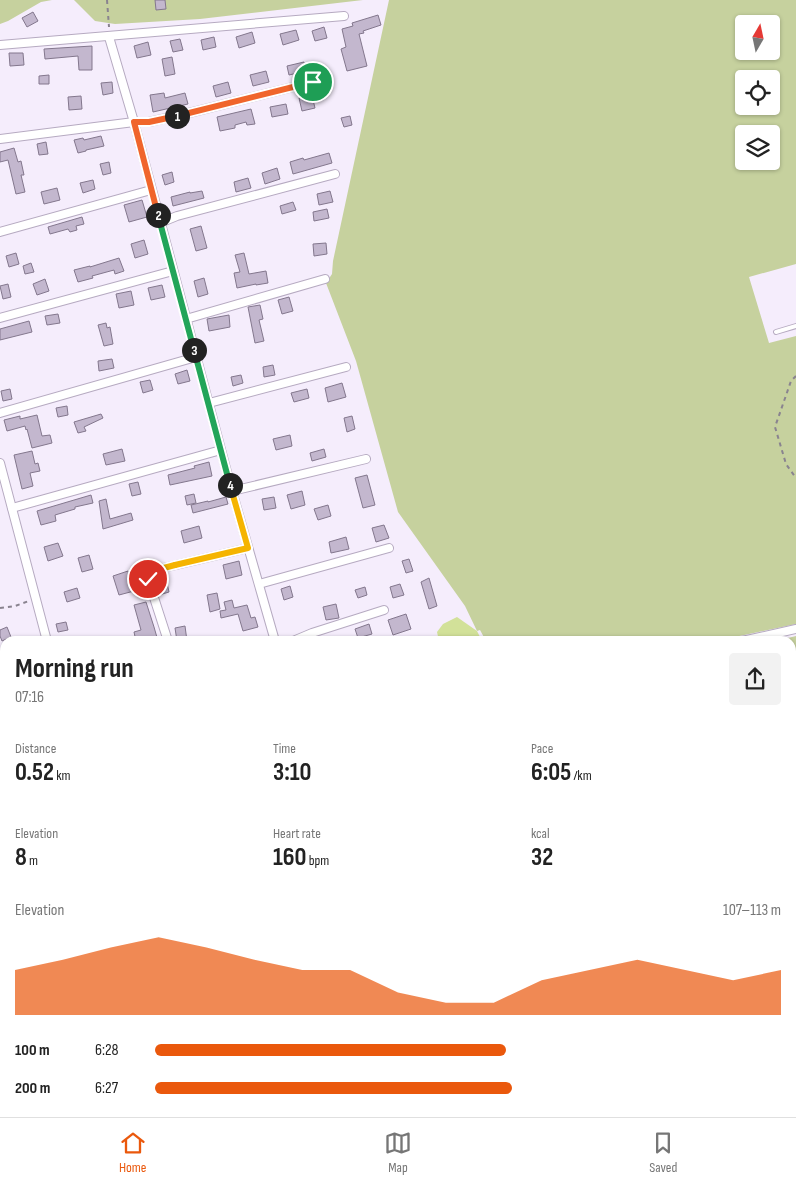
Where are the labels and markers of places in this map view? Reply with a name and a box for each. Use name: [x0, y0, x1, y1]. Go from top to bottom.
pin: [292, 61, 334, 103]
pin: 1: [164, 104, 190, 128]
pin: 2: [146, 202, 170, 228]
pin: 3: [182, 338, 206, 362]
pin: 4: [218, 472, 242, 498]
pin: [127, 558, 169, 600]

